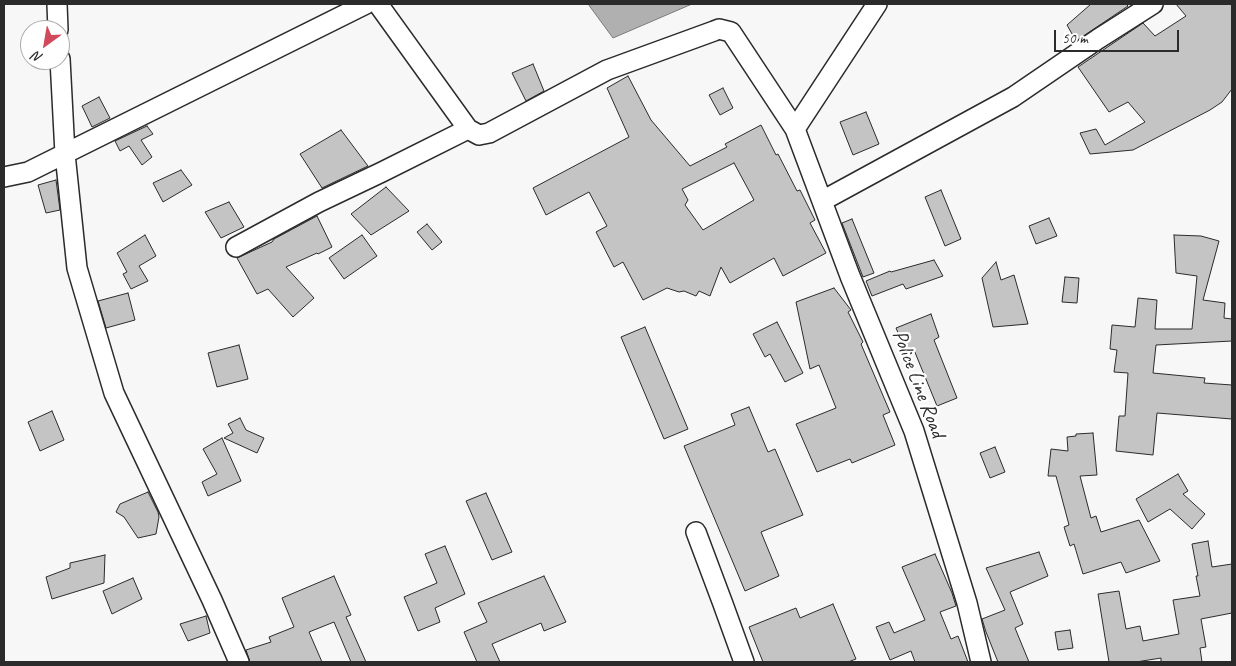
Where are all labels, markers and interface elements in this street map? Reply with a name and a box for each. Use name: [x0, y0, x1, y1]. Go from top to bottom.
north arrow: [20, 20, 70, 70]
scale bar: [1056, 20, 1181, 52]
text: 50 m: [1062, 29, 1088, 48]
text: N: [29, 48, 46, 67]
street label: Police Line Road: [886, 327, 950, 441]

